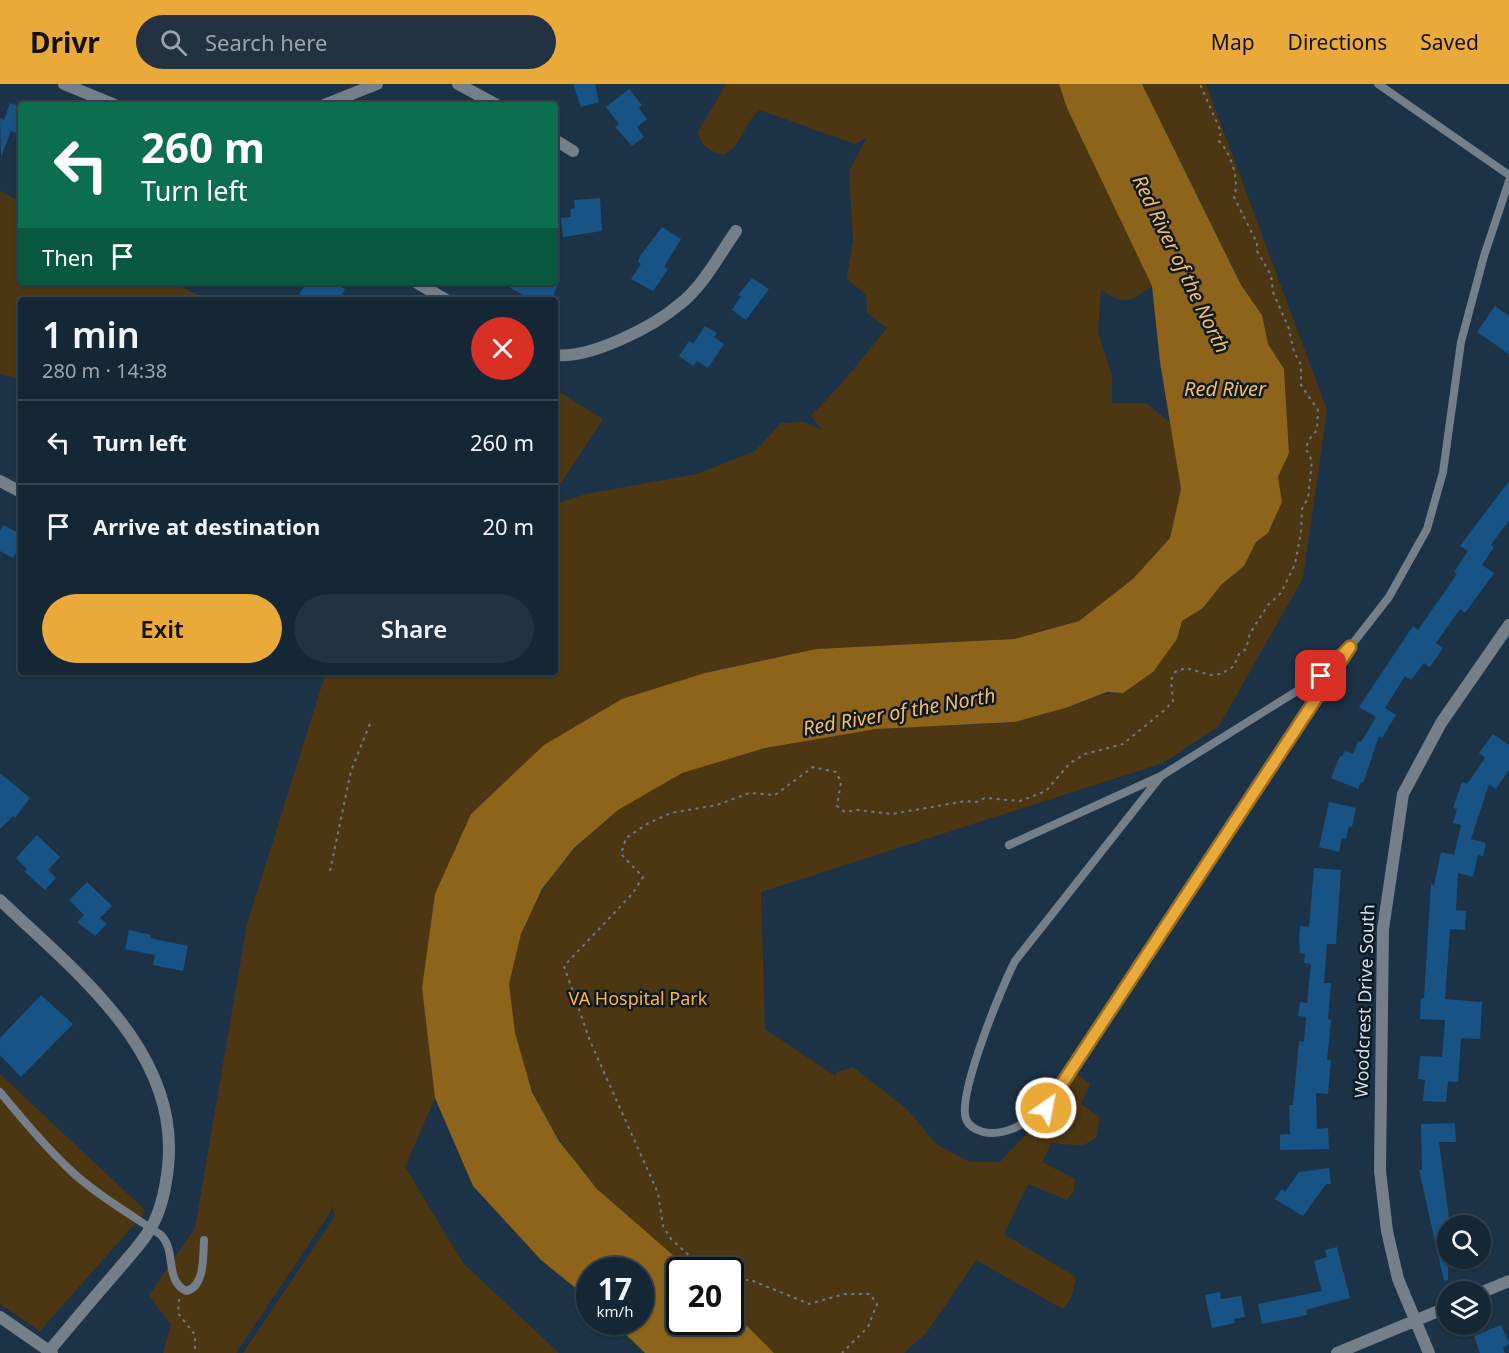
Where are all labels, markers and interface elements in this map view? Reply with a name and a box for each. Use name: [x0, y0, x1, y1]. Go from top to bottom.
search box: [136, 15, 556, 69]
text: Drivr: [30, 23, 100, 61]
icon: search: [157, 26, 190, 59]
text: Search here: [205, 27, 327, 57]
text: Map: [1211, 28, 1255, 56]
text: Directions: [1288, 28, 1387, 56]
text: Saved: [1420, 28, 1479, 56]
text: 260 m: [141, 118, 265, 175]
icon: left: [42, 126, 120, 204]
water label: Red River of the North: [1127, 170, 1236, 357]
text: Turn left: [141, 172, 247, 209]
icon: arrive: [106, 240, 139, 273]
text: Then: [42, 242, 94, 272]
text: 1 min: [42, 310, 140, 359]
button: close: [471, 317, 534, 380]
text: 280 m · 14:38: [42, 357, 167, 384]
water label: Red River: [1184, 375, 1267, 402]
icon: left: [42, 426, 75, 459]
text: Turn left: [93, 427, 187, 457]
text: 260 m: [470, 427, 534, 457]
icon: arrive: [42, 510, 75, 543]
text: Arrive at destination: [93, 511, 320, 541]
text: 20 m: [483, 511, 534, 541]
button: Exit: [42, 594, 282, 663]
button: Share: [294, 594, 534, 663]
pin: [1295, 650, 1346, 701]
icon: arrive: [1304, 659, 1337, 692]
water label: Red River of the North: [800, 681, 997, 742]
street label: Woodcrest Drive South: [1349, 904, 1379, 1098]
park label: VA Hospital Park: [569, 986, 708, 1010]
position arrow: [1014, 1076, 1078, 1140]
map controls: [1437, 1215, 1491, 1335]
button: search: [1437, 1215, 1491, 1269]
speed limit sign: 20: [666, 1257, 744, 1335]
text: 17: [598, 1268, 632, 1309]
button: layers: [1437, 1281, 1491, 1335]
text: km/h: [597, 1301, 633, 1321]

